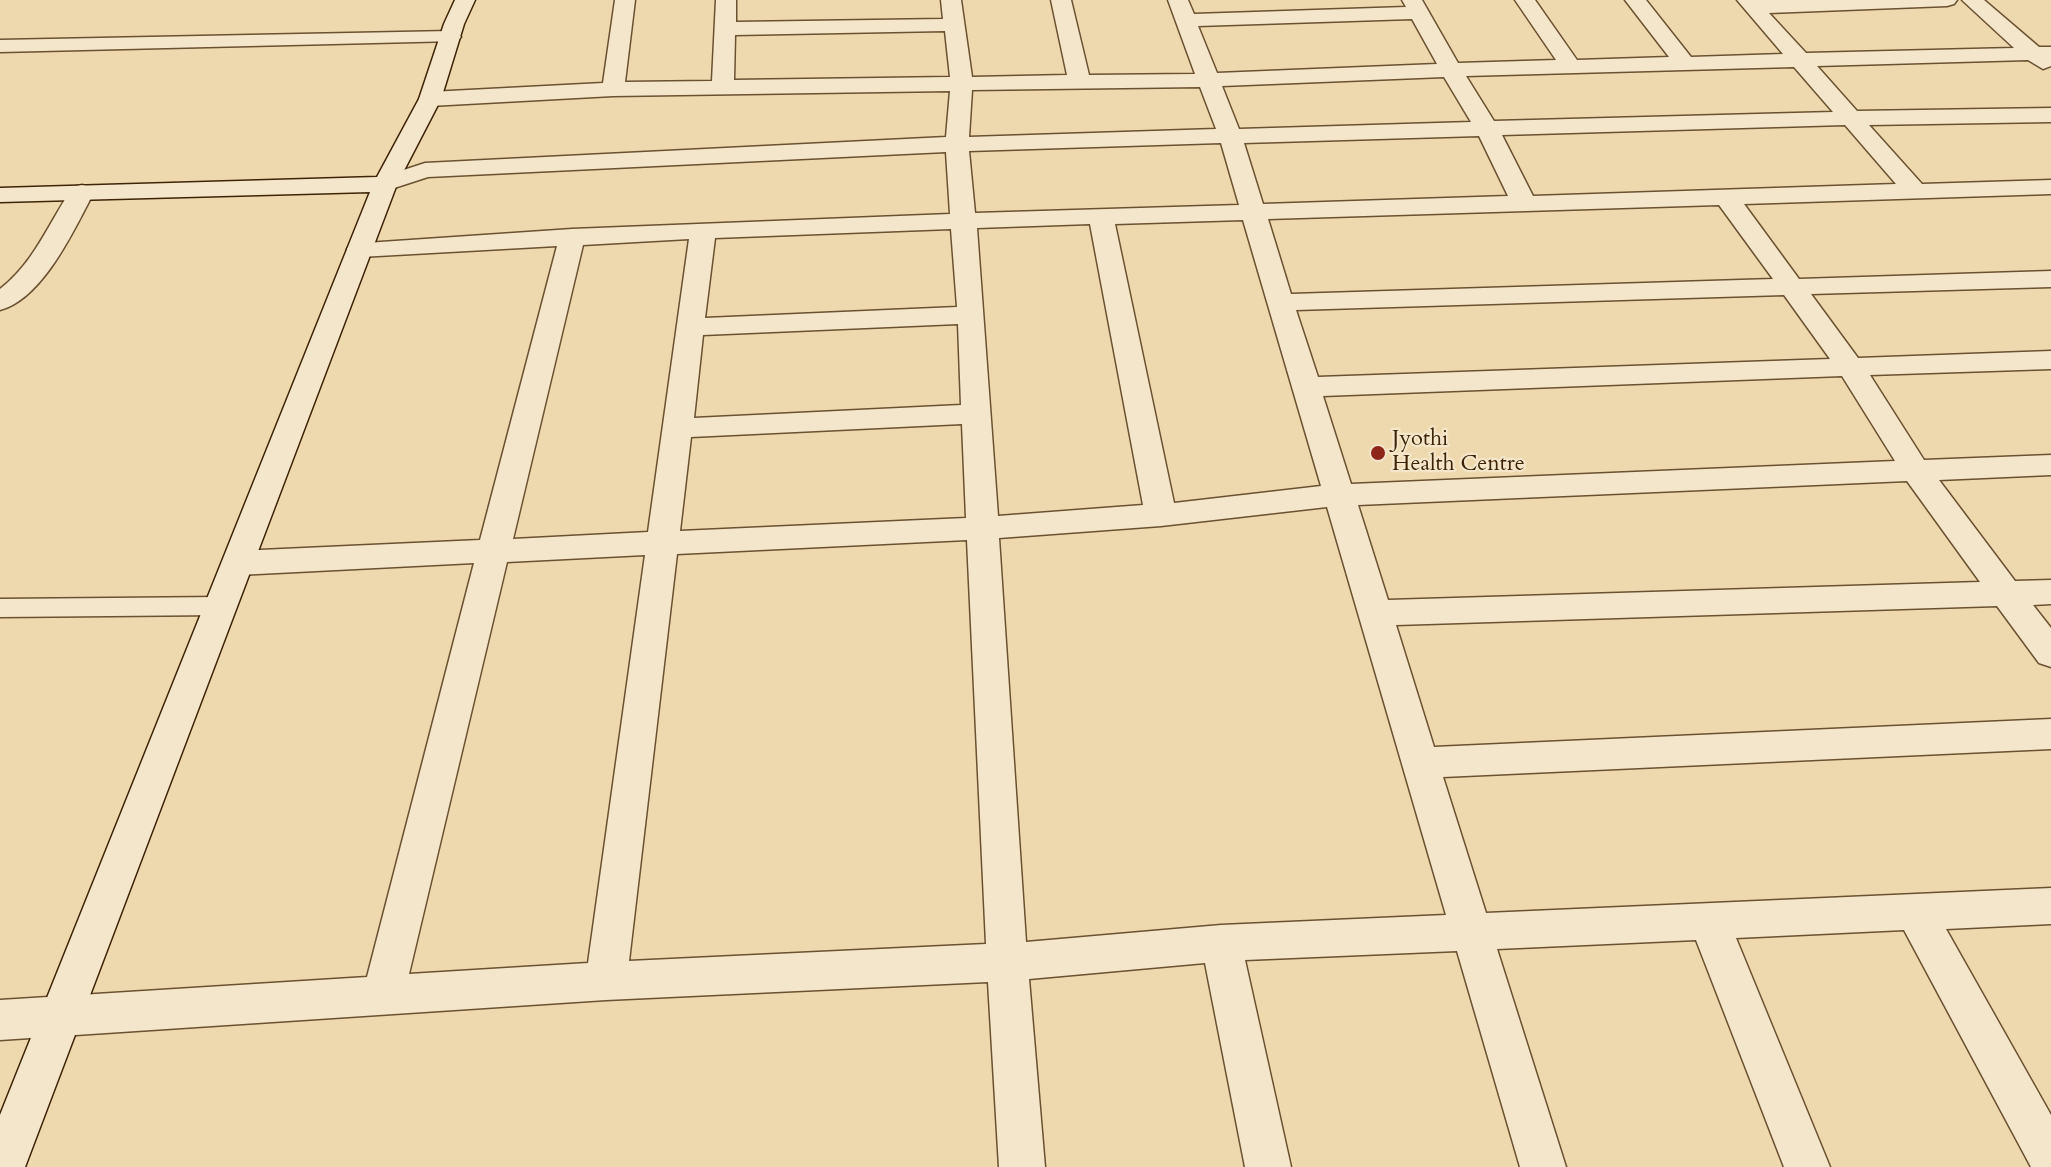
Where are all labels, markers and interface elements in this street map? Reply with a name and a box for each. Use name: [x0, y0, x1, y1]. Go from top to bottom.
place label: Jyothi Health Centre: [1392, 427, 1525, 478]
marker: Jyothi Health Centre: [1369, 444, 1387, 462]

